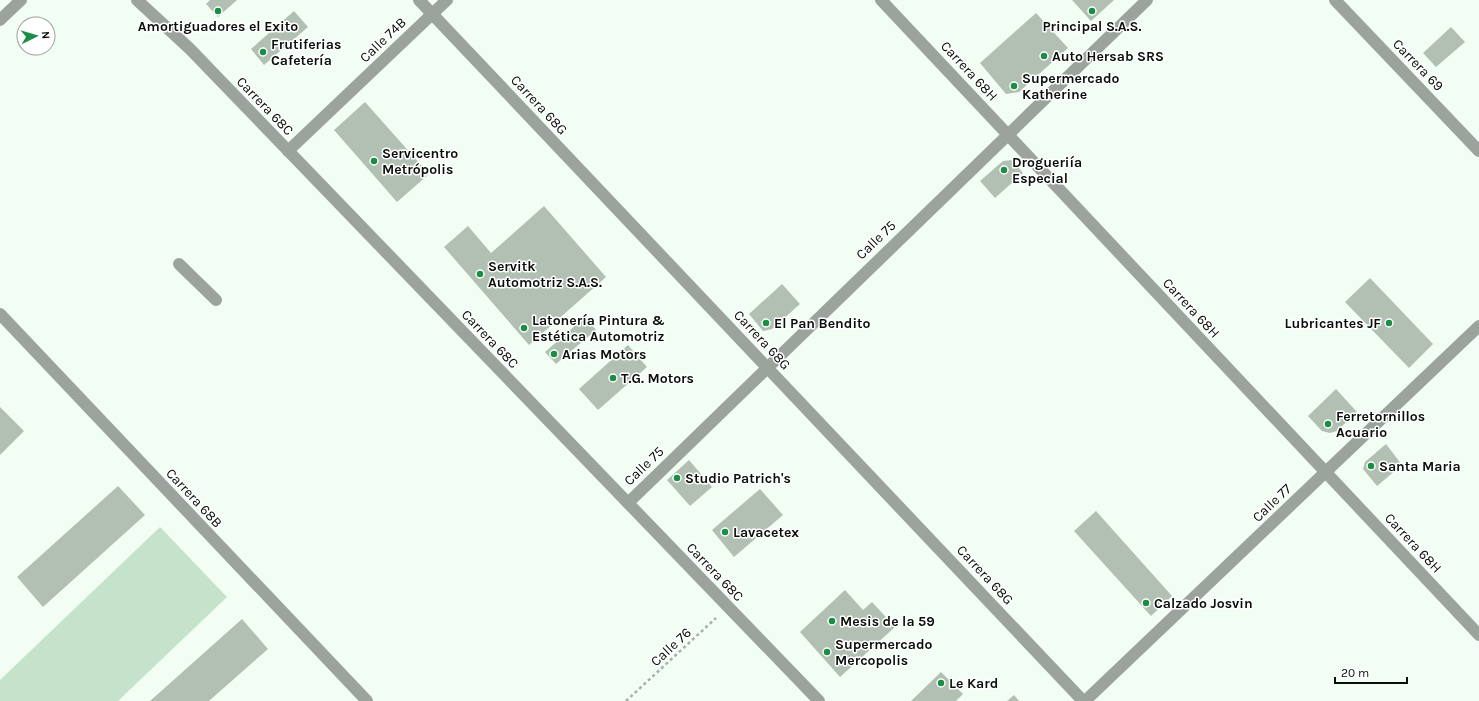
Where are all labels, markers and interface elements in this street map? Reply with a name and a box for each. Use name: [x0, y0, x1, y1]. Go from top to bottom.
marker: Amortiguadores el Exito: [213, 6, 223, 16]
marker: Principal S.A.S.: [1087, 6, 1097, 16]
street label: Calle 74B: [356, 14, 410, 66]
north arrow: [16, 16, 56, 56]
place label: Amortiguadores el Exito: [138, 18, 298, 35]
place label: Principal S.A.S.: [1042, 18, 1142, 35]
text: N: [39, 31, 52, 40]
street label: Carrera 69: [1389, 35, 1447, 95]
place label: Frutiferias Cafetería: [271, 36, 341, 69]
street label: Carrera 68H: [937, 38, 1001, 104]
marker: Frutiferias Cafetería: [258, 47, 268, 57]
place label: Auto Hersab SRS: [1052, 48, 1164, 65]
marker: Auto Hersab SRS: [1039, 51, 1049, 61]
place label: Supermercado Katherine: [1022, 70, 1120, 103]
street label: Carrera 68G: [507, 72, 571, 138]
street label: Carrera 68C: [233, 73, 297, 139]
marker: Supermercado Katherine: [1009, 81, 1019, 91]
place label: Servicentro Metrópolis: [382, 145, 458, 178]
place label: Drogueriía Especial: [1012, 154, 1082, 187]
marker: Servicentro Metrópolis: [369, 156, 379, 166]
marker: Drogueriía Especial: [999, 165, 1009, 175]
street label: Calle 75: [852, 217, 900, 263]
place label: Servitk Automotriz S.A.S.: [488, 258, 602, 291]
marker: Servitk Automotriz S.A.S.: [475, 269, 485, 279]
street label: Carrera 68H: [1159, 275, 1223, 341]
street label: Carrera 68C: [458, 306, 522, 372]
street label: Carrera 68G: [730, 307, 794, 373]
place label: Latonería Pintura & Estética Automotriz: [532, 312, 665, 345]
place label: El Pan Bendito: [774, 315, 871, 332]
place label: Lubricantes JF: [1285, 315, 1381, 332]
marker: El Pan Bendito: [761, 318, 771, 328]
marker: Lubricantes JF: [1384, 318, 1394, 328]
marker: Latonería Pintura & Estética Automotriz: [519, 323, 529, 333]
place label: Arias Motors: [562, 346, 646, 363]
marker: Arias Motors: [549, 349, 559, 359]
place label: T.G. Motors: [621, 370, 694, 387]
marker: T.G. Motors: [608, 373, 618, 383]
place label: Ferretornillos Acuario: [1336, 408, 1425, 441]
marker: Ferretornillos Acuario: [1323, 419, 1333, 429]
street label: Calle 75: [620, 443, 668, 489]
place label: Santa Maria: [1379, 458, 1461, 475]
marker: Santa Maria: [1366, 461, 1376, 471]
street label: Carrera 68B: [162, 465, 226, 531]
place label: Studio Patrich's: [685, 470, 791, 487]
marker: Studio Patrich's: [672, 473, 682, 483]
street label: Calle 77: [1249, 480, 1295, 526]
street label: Carrera 68H: [1381, 510, 1445, 576]
place label: Lavacetex: [733, 524, 799, 541]
marker: Lavacetex: [720, 527, 730, 537]
street label: Carrera 68C: [683, 539, 747, 605]
street label: Carrera 68G: [953, 542, 1017, 608]
place label: Calzado Josvin: [1154, 595, 1253, 612]
marker: Calzado Josvin: [1141, 598, 1151, 608]
place label: Mesis de la 59: [840, 613, 935, 630]
marker: Mesis de la 59: [827, 616, 837, 626]
street label: Calle 76: [647, 624, 695, 670]
place label: Supermercado Mercopolis: [835, 636, 933, 669]
marker: Supermercado Mercopolis: [822, 647, 832, 657]
scale bar: [1335, 659, 1407, 685]
text: 20 m: [1341, 666, 1369, 680]
place label: Le Kard: [949, 675, 998, 692]
marker: Le Kard: [936, 678, 946, 688]

